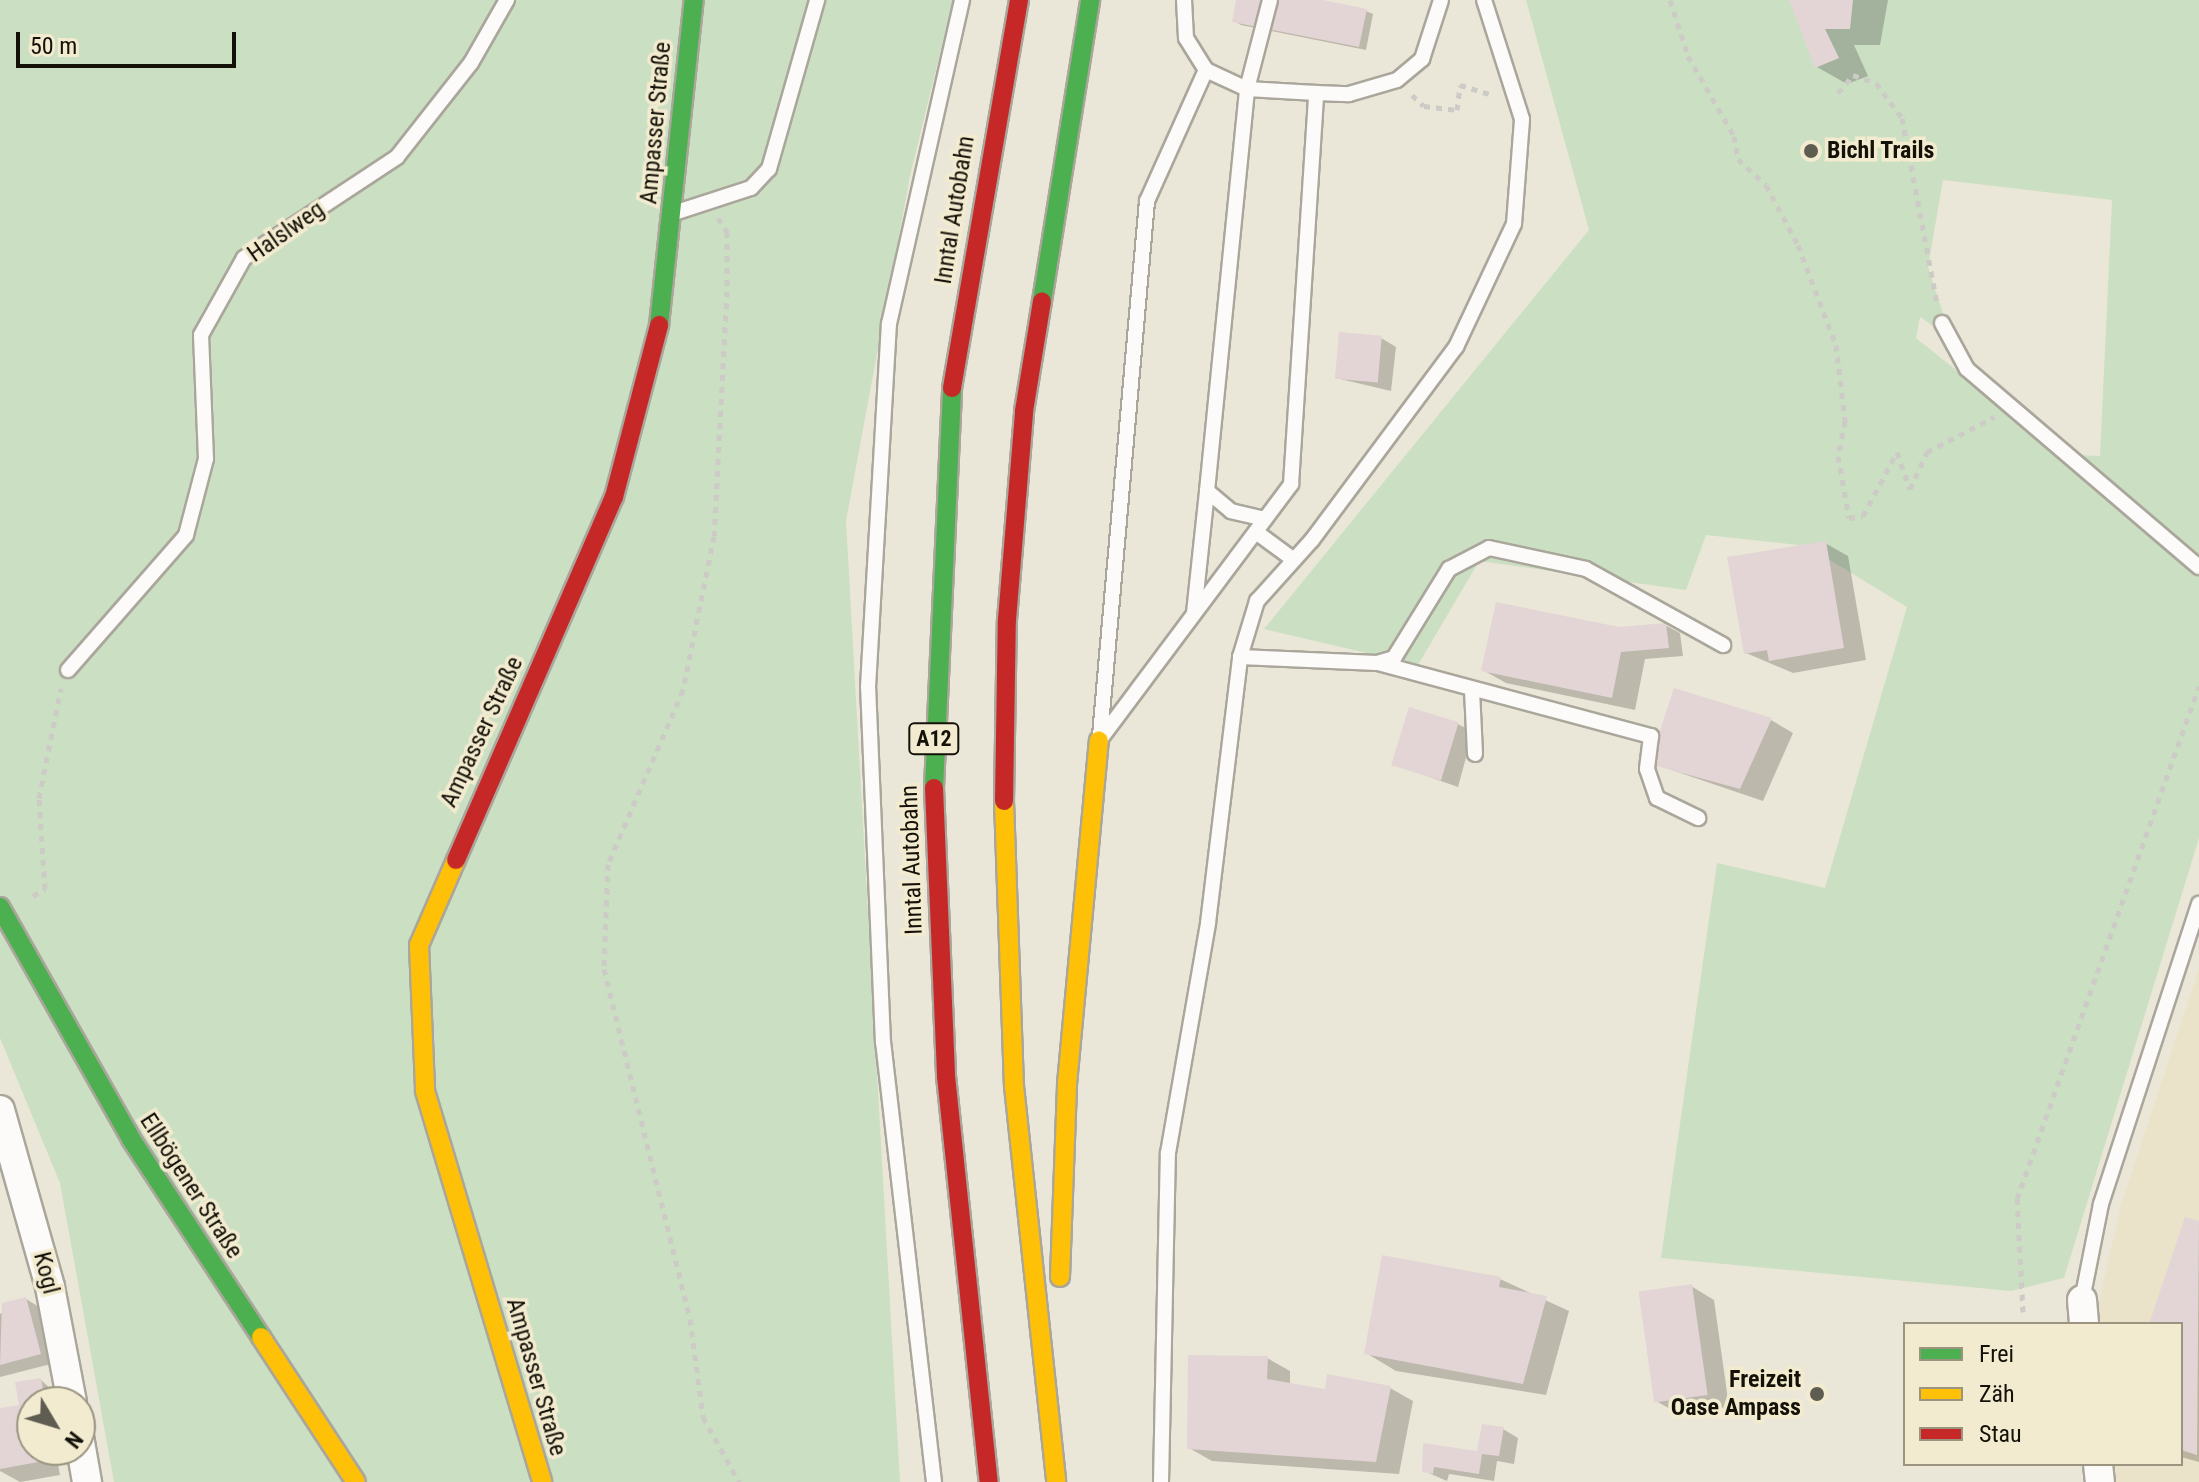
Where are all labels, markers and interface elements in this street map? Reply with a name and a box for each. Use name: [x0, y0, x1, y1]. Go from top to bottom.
scale bar: [20, 16, 240, 66]
text: 50 m: [30, 32, 77, 60]
street label: Ampasser Straße: [635, 41, 677, 205]
street label: Inntal Autobahn: [929, 134, 981, 286]
place label: Bichl Trails: [1827, 137, 1935, 165]
marker: Bichl Trails: [1802, 142, 1820, 160]
street label: Halslweg: [242, 195, 330, 269]
street label: Ampasser Straße: [435, 652, 529, 812]
road number: A12: [908, 721, 960, 757]
street label: Inntal Autobahn: [895, 785, 929, 935]
street label: Ellbögener Straße: [133, 1108, 249, 1264]
street label: Kogl: [27, 1249, 65, 1297]
street label: Ampasser Straße: [500, 1295, 572, 1459]
legend: [1903, 1322, 2183, 1466]
text: Frei: [1979, 1340, 2014, 1368]
place label: Freizeit Oase Ampass: [1671, 1366, 1801, 1422]
text: Zäh: [1979, 1380, 2015, 1408]
marker: Freizeit Oase Ampass: [1808, 1385, 1826, 1403]
north arrow: [16, 1386, 96, 1466]
text: Stau: [1979, 1420, 2022, 1448]
text: N: [60, 1427, 88, 1453]

